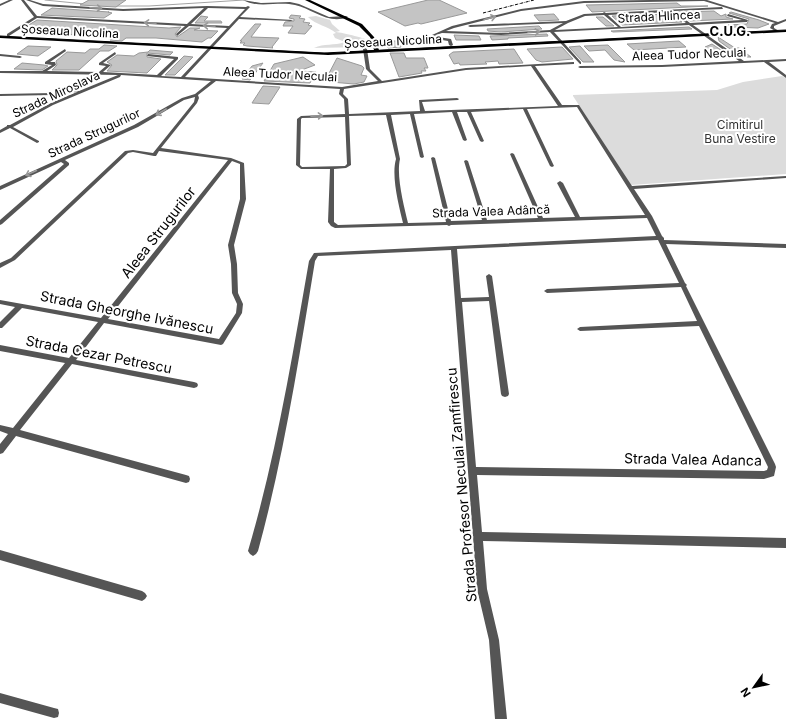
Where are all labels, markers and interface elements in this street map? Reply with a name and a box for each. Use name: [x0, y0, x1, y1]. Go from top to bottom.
one-way arrow: [89, 4, 102, 12]
street label: Strada Hlincea: [617, 6, 701, 26]
one-way arrow: [483, 14, 496, 21]
one-way arrow: [144, 19, 157, 26]
street label: Șoseaua Nicolina: [21, 21, 119, 41]
one-way arrow: [203, 22, 216, 29]
district label: C.U.G.: [710, 23, 750, 39]
one-way arrow: [527, 28, 540, 35]
street label: Șoseaua Nicolina: [344, 31, 442, 51]
street label: Aleea Tudor Neculai: [632, 45, 746, 63]
street label: Aleea Tudor Neculai: [223, 64, 338, 84]
street label: Strada Miroslava: [10, 67, 102, 121]
street label: Strada Strugurilor: [45, 105, 143, 161]
one-way arrow: [155, 108, 167, 116]
one-way arrow: [310, 113, 323, 120]
park label: Cimitirul Buna Vestire: [704, 117, 776, 146]
one-way arrow: [25, 170, 37, 177]
street label: Aleea Strugurilor: [117, 183, 199, 281]
street label: Strada Valea Adâncă: [432, 201, 550, 221]
street label: Strada Gheorghe Ivănescu: [39, 287, 215, 337]
street label: Strada Cezar Petrescu: [24, 331, 174, 377]
street label: Strada Profesor Neculai Zamfirescu: [442, 367, 480, 603]
street label: Strada Valea Adanca: [624, 449, 762, 469]
north arrow: [734, 667, 774, 707]
text: N: [737, 685, 754, 700]

